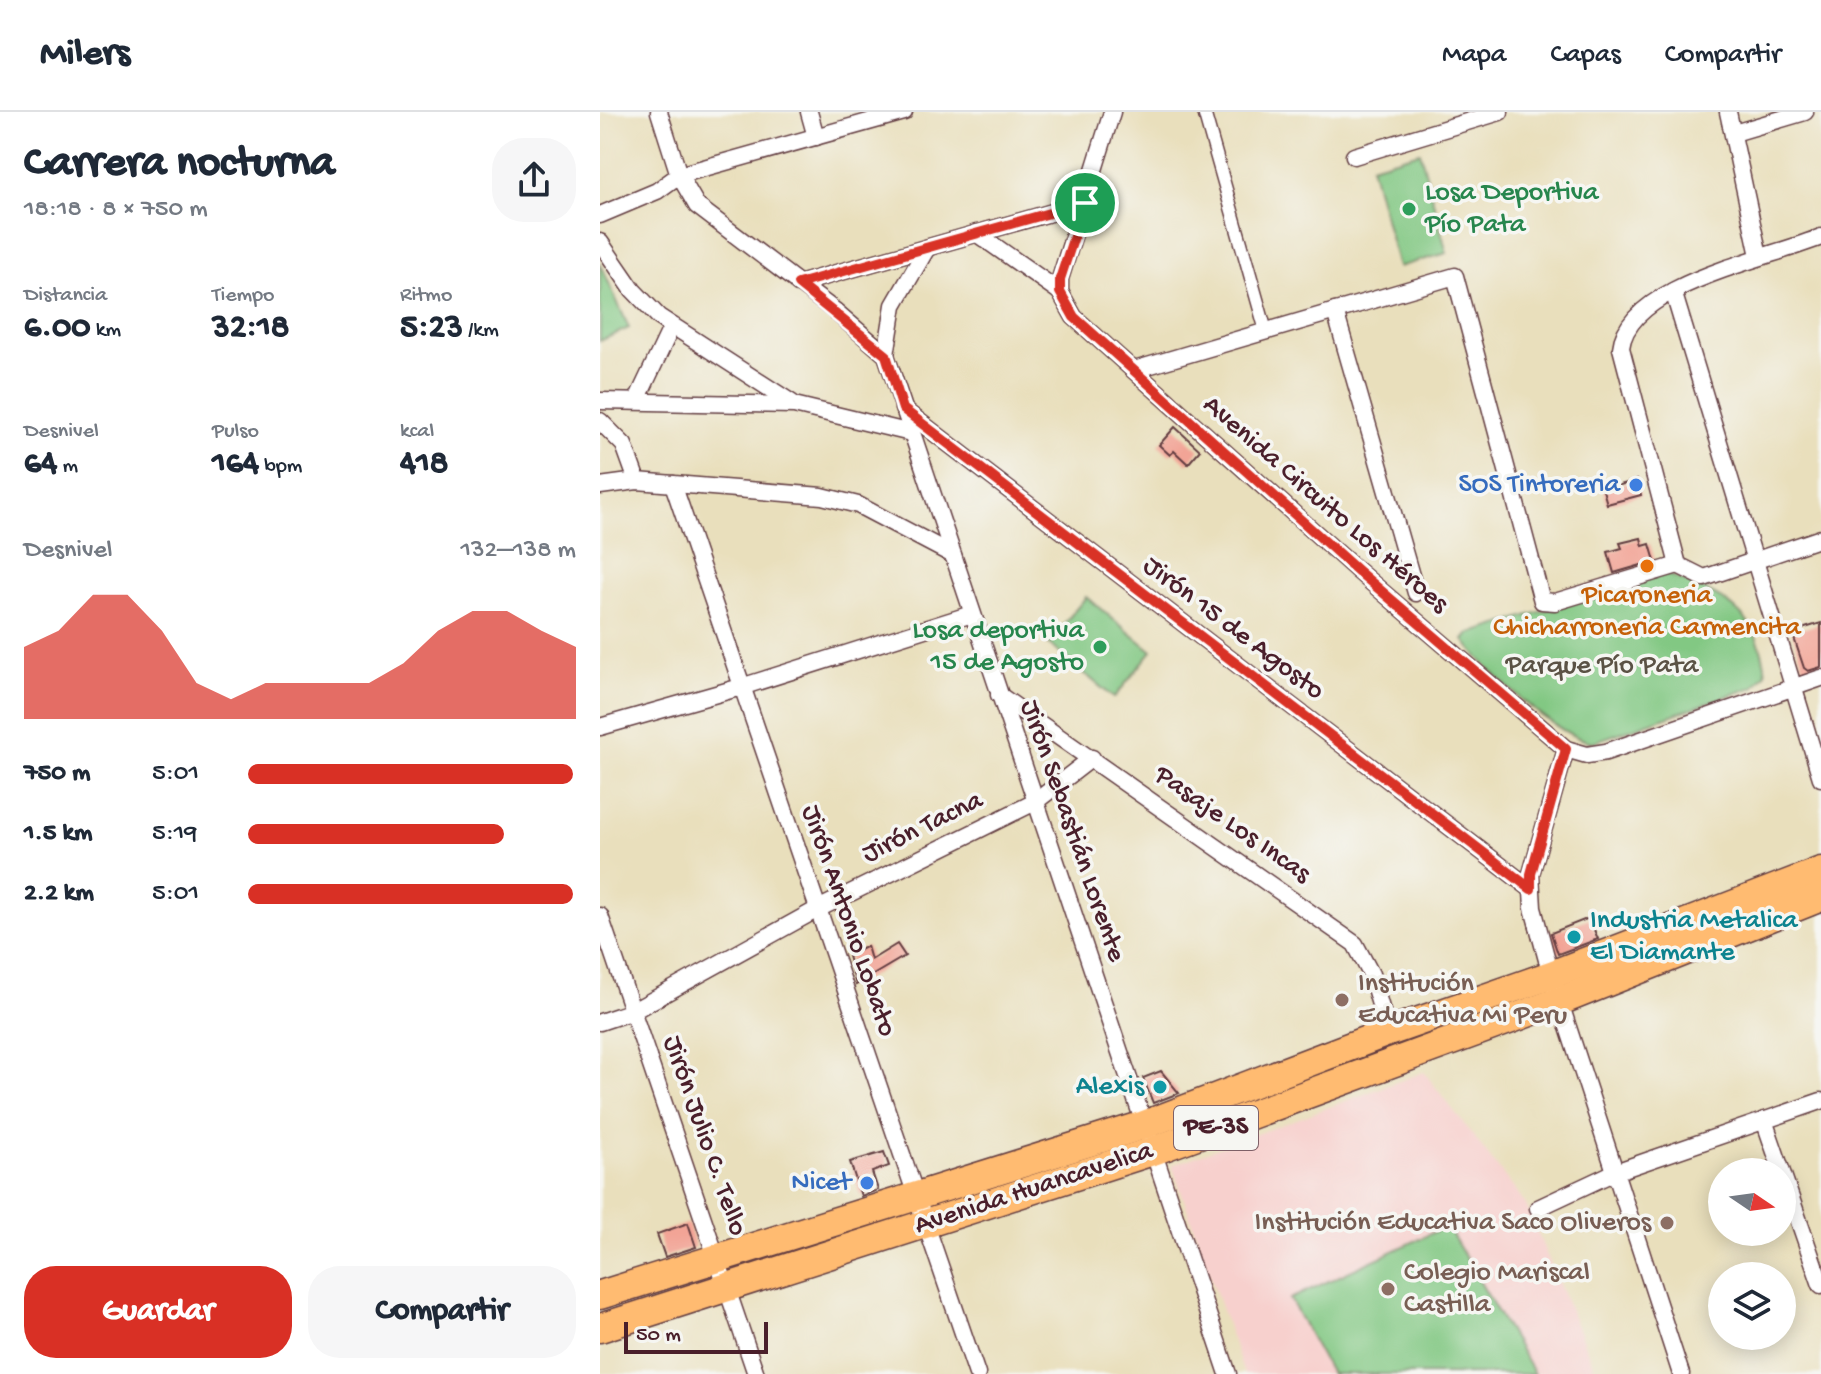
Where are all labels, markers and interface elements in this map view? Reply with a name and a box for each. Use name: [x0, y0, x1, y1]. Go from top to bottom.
text: Milers: [40, 33, 130, 77]
text: Mapa: [1442, 39, 1506, 72]
text: Capas: [1550, 39, 1621, 72]
text: Compartir: [1665, 39, 1781, 72]
button: share: [492, 138, 576, 222]
text: Carrera nocturna: [24, 139, 335, 191]
pin: [1051, 169, 1119, 237]
place label: Losa Deportiva Pío Pata: [1424, 177, 1600, 242]
icon: arrive: [1063, 181, 1107, 225]
text: 18:18 · 8 × 750 m: [24, 195, 208, 226]
marker: Losa Deportiva Pío Pata: [1400, 200, 1418, 218]
text: Distancia: [24, 283, 107, 309]
text: Tiempo: [212, 283, 274, 309]
text: Ritmo: [400, 283, 452, 309]
text: 6.00: [24, 309, 91, 349]
text: 32:18: [212, 309, 289, 349]
text: 5:23: [400, 309, 463, 349]
text: km: [91, 318, 121, 344]
text: /km: [463, 318, 499, 344]
street label: Avenida Circuito Los Héroes: [1195, 389, 1455, 621]
text: Desnivel: [24, 419, 99, 445]
text: Pulso: [212, 419, 259, 445]
text: kcal: [400, 419, 434, 445]
text: 64: [24, 445, 57, 485]
text: 164: [212, 445, 259, 485]
text: 418: [400, 445, 448, 485]
text: m: [57, 454, 78, 480]
text: bpm: [259, 454, 302, 480]
place label: SOS Tintoreria: [1459, 469, 1621, 502]
marker: SOS Tintoreria: [1627, 476, 1645, 494]
text: Desnivel: [24, 536, 113, 567]
text: 132–138 m: [460, 536, 576, 567]
street label: Jirón 15 de Agosto: [1136, 550, 1330, 708]
marker: Picaroneria Chicharroneria Carmencita: [1638, 557, 1656, 575]
place label: Picaroneria Chicharroneria Carmencita: [1493, 580, 1802, 645]
place label: Losa deportiva 15 de Agosto: [912, 615, 1085, 680]
marker: Losa deportiva 15 de Agosto: [1091, 638, 1109, 656]
park label: Parque Pío Pata: [1505, 650, 1700, 683]
street label: Jirón Sebastián Lorente: [1012, 696, 1132, 967]
street label: Pasaje Los Incas: [1147, 758, 1317, 891]
text: 750 m: [24, 759, 91, 790]
text: 5:01: [152, 759, 199, 790]
street label: Jirón Tacna: [857, 784, 990, 871]
street label: Jirón Antonio Lobato: [793, 801, 903, 1041]
text: 1.5 km: [24, 819, 93, 850]
text: 5:19: [152, 819, 197, 850]
text: 2.2 km: [24, 879, 94, 910]
text: 5:01: [152, 879, 199, 910]
place label: Industria Metalica El Diamante: [1590, 905, 1799, 970]
marker: Industria Metalica El Diamante: [1565, 928, 1583, 946]
place label: Institución Educativa Mi Peru: [1358, 968, 1567, 1033]
marker: Institución Educativa Mi Peru: [1333, 991, 1351, 1009]
street label: Jirón Julio C. Tello: [654, 1032, 754, 1240]
place label: Alexis: [1076, 1071, 1145, 1104]
marker: Alexis: [1151, 1078, 1169, 1096]
road number: PE-3S: [1174, 1106, 1258, 1150]
street label: Avenida Huancavelica: [911, 1134, 1159, 1243]
north arrow: [1708, 1158, 1796, 1246]
map controls: [1708, 1158, 1796, 1350]
place label: Nicet: [791, 1167, 854, 1200]
marker: Nicet: [858, 1174, 876, 1192]
place label: Institución Educativa Saco Oliveros: [1255, 1207, 1652, 1240]
marker: Institución Educativa Saco Oliveros: [1658, 1214, 1676, 1232]
place label: Colegio Mariscal Castilla: [1404, 1257, 1590, 1322]
button: layers: [1708, 1262, 1796, 1350]
button: Guardar: [24, 1266, 292, 1358]
button: Compartir: [308, 1266, 576, 1358]
marker: Colegio Mariscal Castilla: [1379, 1280, 1397, 1298]
scale bar: [624, 1318, 768, 1354]
text: 50 m: [636, 1323, 681, 1349]

